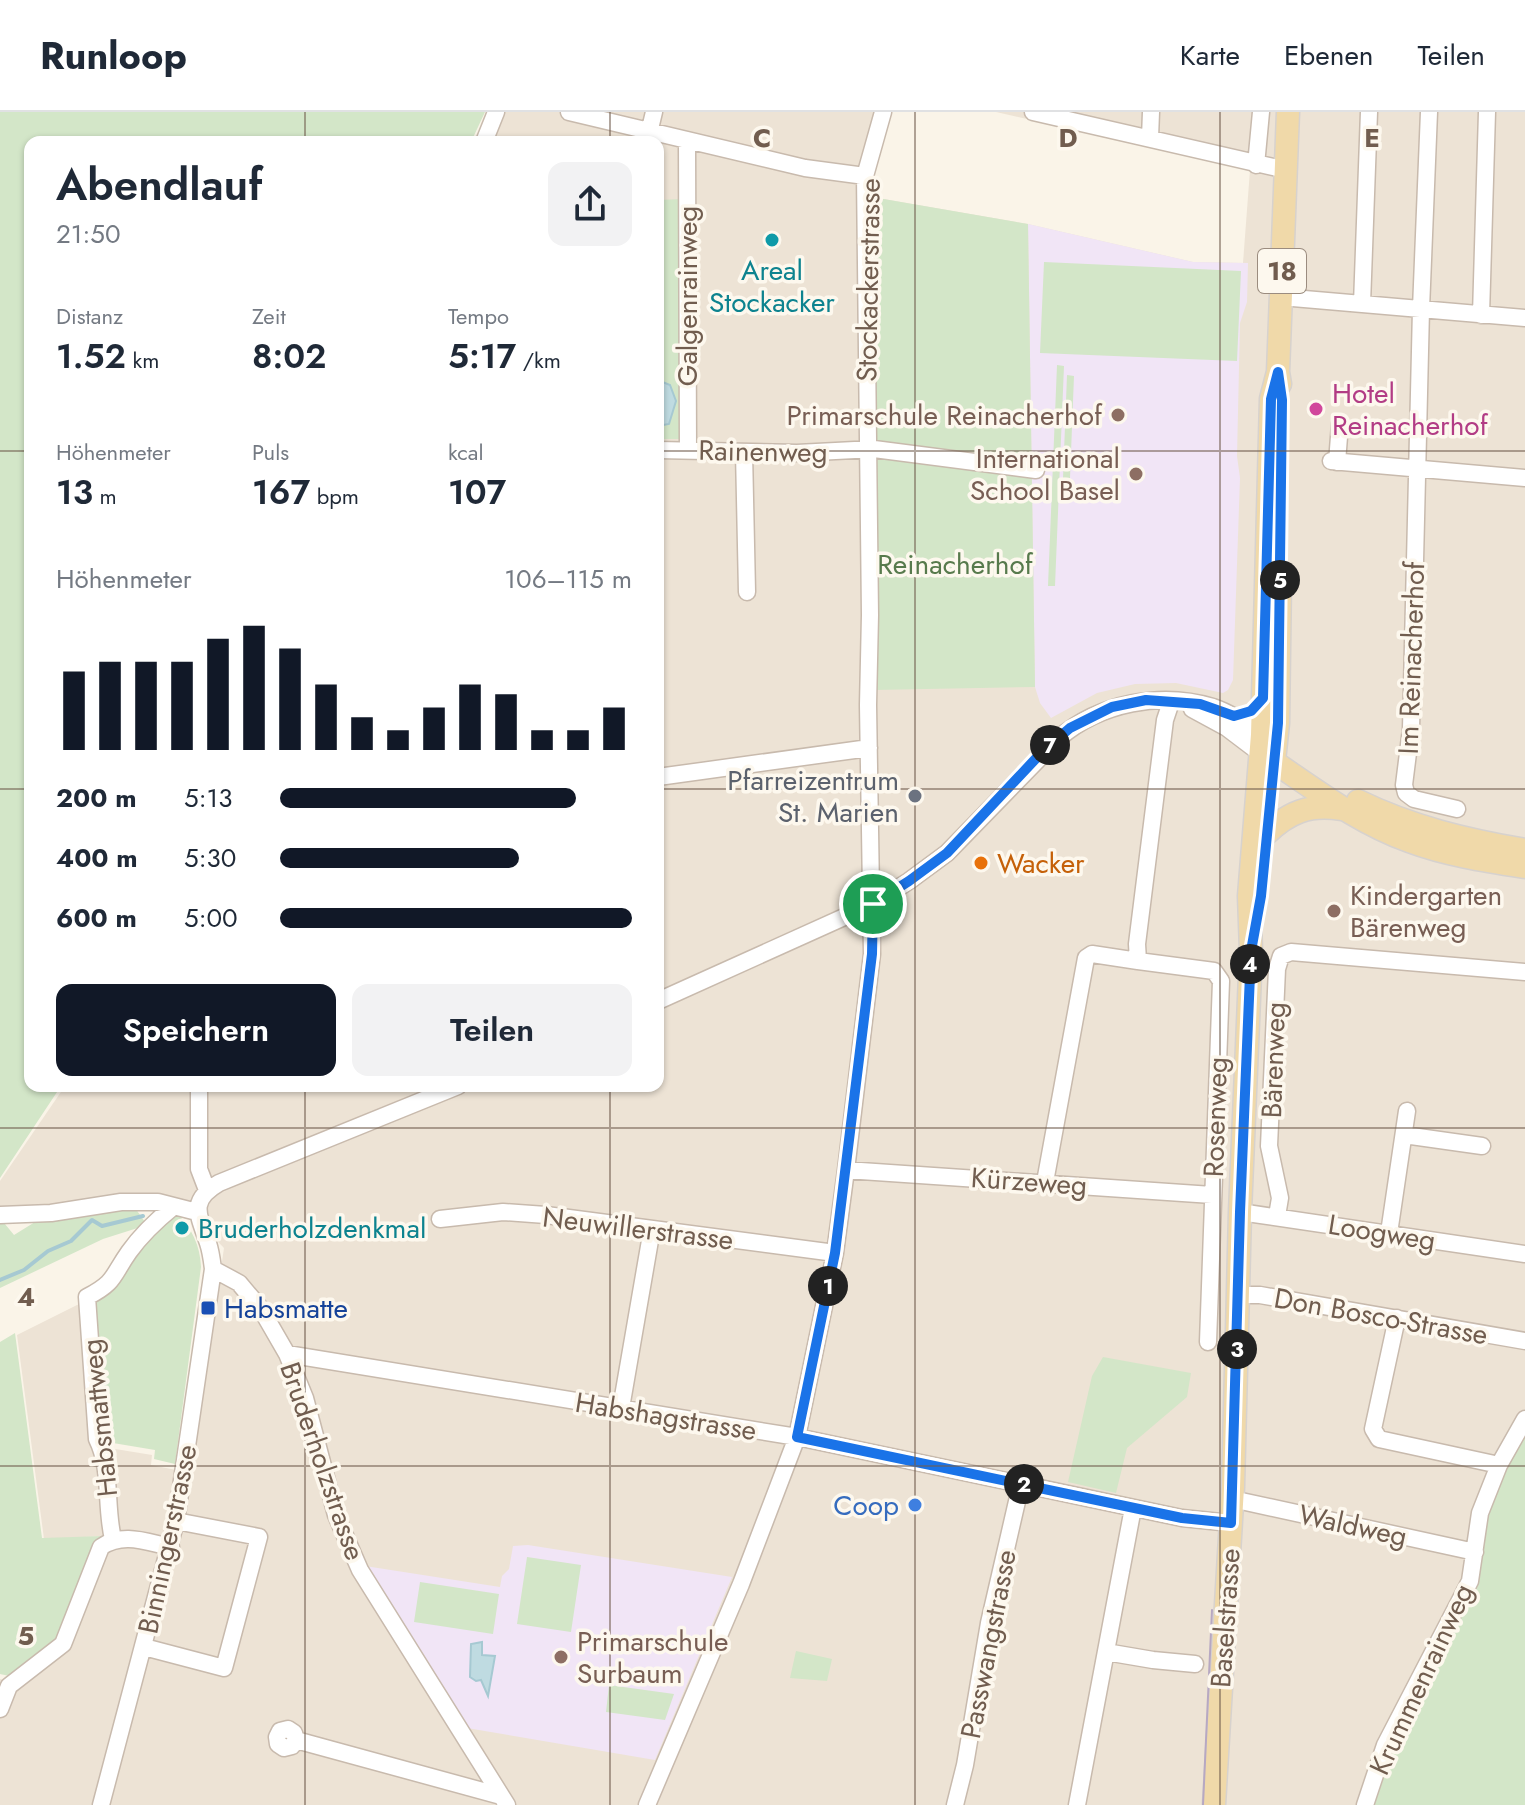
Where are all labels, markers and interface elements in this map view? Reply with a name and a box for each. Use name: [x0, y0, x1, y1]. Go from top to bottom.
text: Runloop: [40, 28, 187, 83]
text: Karte: [1180, 35, 1240, 76]
text: Ebenen: [1284, 35, 1374, 76]
text: Teilen: [1418, 35, 1485, 76]
text: C: [753, 119, 771, 157]
text: D: [1058, 119, 1078, 157]
text: E: [1364, 119, 1380, 157]
text: Abendlauf: [56, 153, 263, 217]
button: share: [548, 162, 632, 246]
street label: Stockackerstrasse: [846, 178, 891, 382]
street label: Galgenrainweg: [667, 206, 708, 386]
text: 21:50: [56, 215, 121, 253]
marker: Areal Stockacker: [763, 231, 781, 249]
road number: 18: [1258, 249, 1306, 293]
place label: Areal Stockacker: [709, 250, 835, 323]
text: Distanz: [56, 300, 123, 332]
text: Zeit: [252, 300, 286, 332]
text: Tempo: [448, 300, 509, 332]
text: 1.52: [56, 332, 126, 381]
text: 8:02: [252, 332, 326, 381]
text: 5:17: [448, 332, 516, 381]
text: km: [126, 344, 159, 376]
text: /km: [516, 344, 561, 376]
place label: Hotel Reinacherhof: [1332, 373, 1489, 446]
place label: Primarschule Reinacherhof: [786, 395, 1103, 436]
marker: Hotel Reinacherhof: [1307, 400, 1325, 418]
marker: Primarschule Reinacherhof: [1109, 406, 1127, 424]
street label: Rainenweg: [698, 430, 828, 473]
text: Höhenmeter: [56, 436, 171, 468]
text: Puls: [252, 436, 289, 468]
text: kcal: [448, 436, 484, 468]
place label: International School Basel: [970, 438, 1120, 511]
marker: International School Basel: [1127, 465, 1145, 483]
text: 13: [56, 468, 93, 517]
text: 167: [252, 468, 310, 517]
text: 107: [448, 468, 506, 517]
text: m: [93, 480, 117, 512]
text: bpm: [310, 480, 359, 512]
park label: Reinacherhof: [877, 544, 1034, 585]
text: Höhenmeter: [56, 560, 192, 598]
text: 106–115 m: [504, 560, 632, 598]
pin: 5: [1260, 560, 1300, 600]
street label: Im Reinacherhof: [1388, 560, 1435, 755]
text: 5: [1273, 564, 1287, 596]
pin: 7: [1030, 725, 1070, 765]
text: 7: [1043, 729, 1057, 761]
place label: Pfarreizentrum St. Marien: [727, 760, 899, 833]
text: 200 m: [56, 779, 137, 817]
text: 5:13: [184, 779, 232, 817]
marker: Pfarreizentrum St. Marien: [906, 787, 924, 805]
text: 400 m: [56, 839, 138, 877]
text: 5:30: [184, 839, 236, 877]
place label: Wacker: [997, 843, 1085, 884]
marker: Wacker: [972, 854, 990, 872]
pin: [839, 870, 907, 938]
place label: Kindergarten Bärenweg: [1350, 875, 1502, 948]
icon: arrive: [851, 882, 895, 926]
text: 600 m: [56, 899, 137, 937]
text: 5:00: [184, 899, 238, 937]
marker: Kindergarten Bärenweg: [1325, 902, 1343, 920]
pin: 4: [1230, 944, 1270, 984]
text: 4: [1242, 948, 1258, 980]
button: Speichern: [56, 984, 336, 1076]
button: Teilen: [352, 984, 632, 1076]
street label: Bärenweg: [1251, 1001, 1296, 1119]
street label: Rosenweg: [1193, 1056, 1238, 1178]
street label: Kürzeweg: [969, 1157, 1088, 1206]
street label: Neuwillerstrasse: [540, 1196, 736, 1261]
street label: Loogweg: [1325, 1204, 1439, 1261]
place label: Bruderholzdenkmal: [198, 1208, 426, 1249]
marker: Bruderholzdenkmal: [173, 1219, 191, 1237]
pin: 1: [808, 1266, 848, 1306]
text: 1: [822, 1270, 834, 1302]
text: 4: [17, 1278, 35, 1316]
street label: Don Bosco-Strasse: [1271, 1278, 1491, 1355]
place label: Habsmatte: [224, 1288, 348, 1329]
marker: Habsmatte: [199, 1299, 217, 1317]
pin: 3: [1217, 1329, 1257, 1369]
text: 3: [1230, 1333, 1244, 1365]
street label: Habsmattweg: [71, 1337, 128, 1499]
street label: Bruderholzstrasse: [269, 1356, 376, 1566]
street label: Habshagstrasse: [572, 1382, 759, 1451]
street label: Binningerstrasse: [127, 1441, 208, 1637]
pin: 2: [1004, 1464, 1044, 1504]
text: 2: [1017, 1468, 1031, 1500]
place label: Coop: [833, 1485, 899, 1526]
street label: Waldweg: [1295, 1494, 1411, 1557]
marker: Coop: [906, 1496, 924, 1514]
street label: Passwangstrasse: [950, 1546, 1027, 1742]
street label: Baselstrasse: [1200, 1547, 1251, 1689]
street label: Krummenrainweg: [1359, 1577, 1484, 1782]
text: 5: [18, 1617, 34, 1655]
place label: Primarschule Surbaum: [577, 1621, 729, 1694]
marker: Primarschule Surbaum: [552, 1648, 570, 1666]

